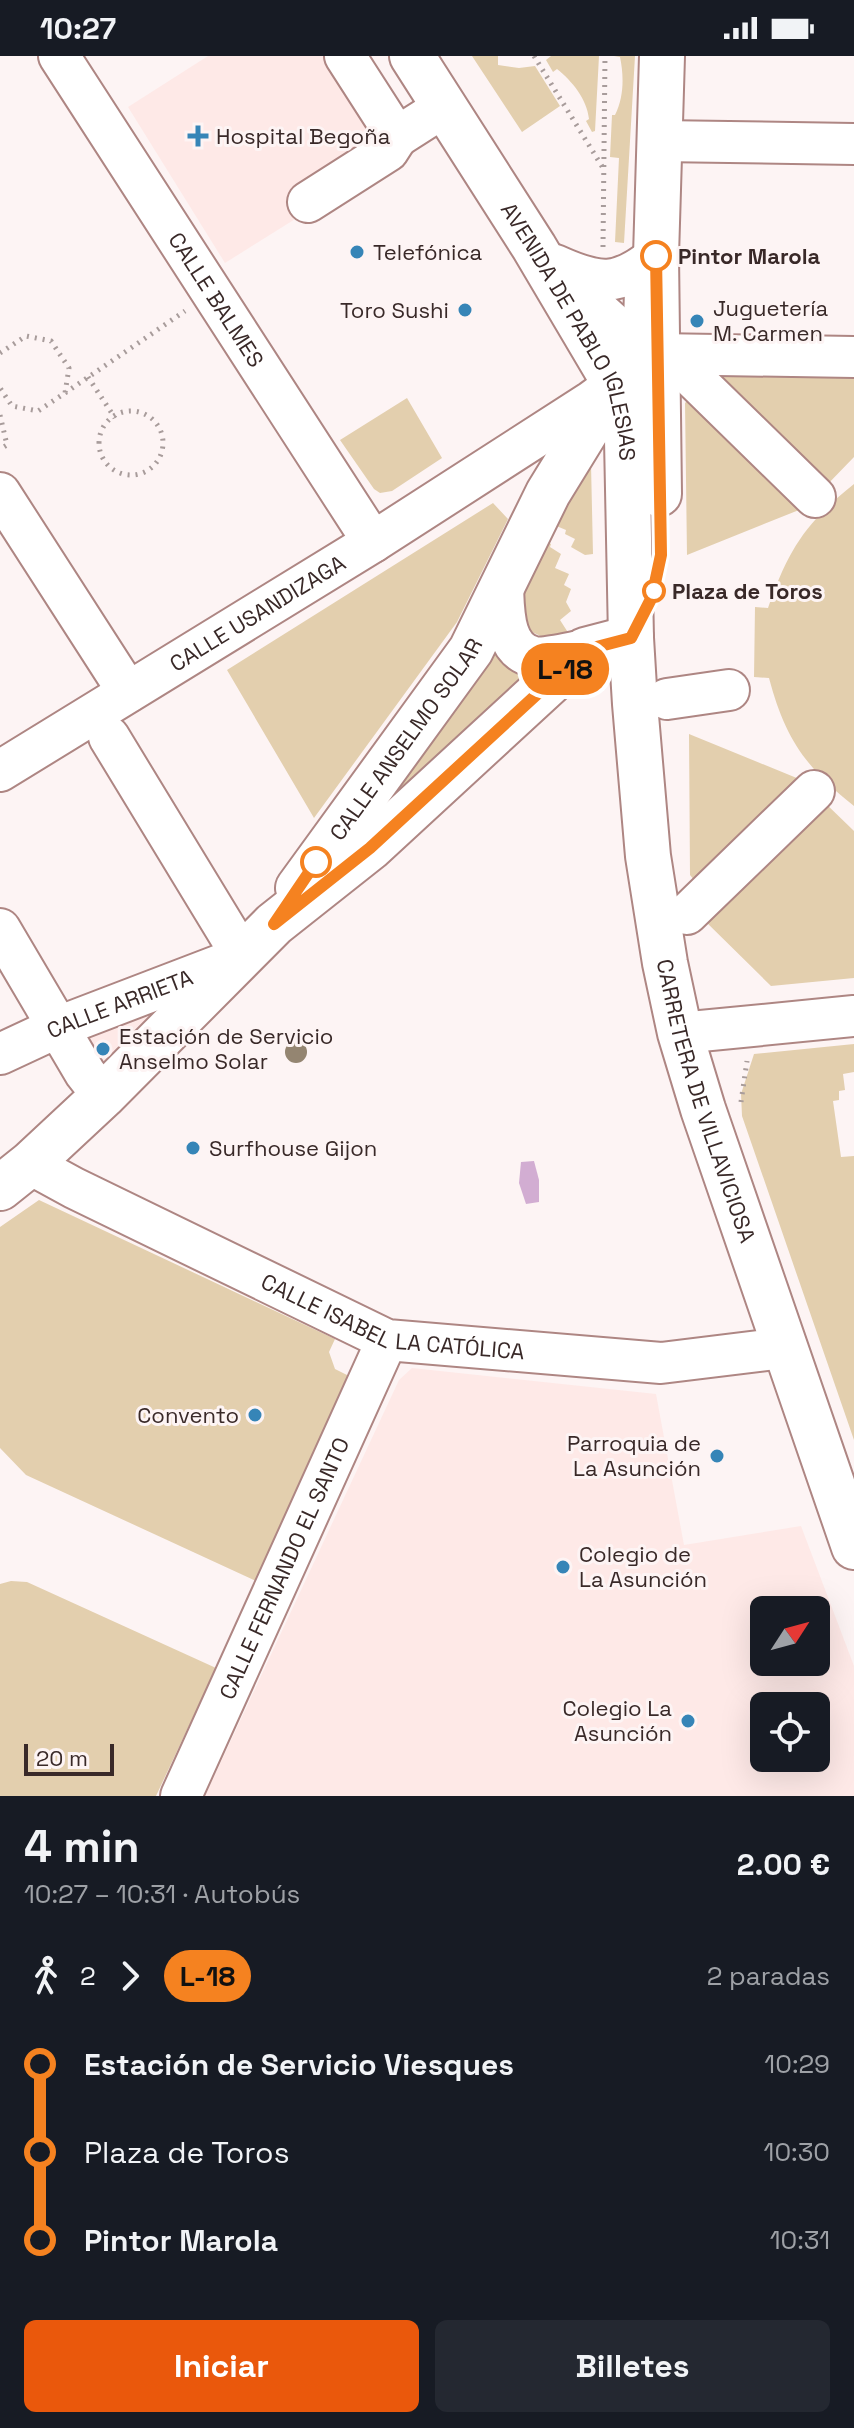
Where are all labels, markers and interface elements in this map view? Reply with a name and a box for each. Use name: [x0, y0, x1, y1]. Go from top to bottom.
text: 10:27: [40, 9, 116, 48]
place label: Hospital Begoña: [216, 122, 391, 150]
marker: Hospital Begoña: [187, 125, 209, 147]
street label: AVENIDA DE PABLO IGLESIAS: [495, 197, 641, 461]
street label: CALLE BALMES: [163, 227, 270, 372]
place label: Telefónica: [373, 238, 483, 266]
marker: Pintor Marola: [641, 241, 671, 271]
place label: Pintor Marola: [678, 242, 821, 270]
marker: Telefónica: [348, 243, 366, 261]
place label: Juguetería M. Carmen: [713, 294, 829, 347]
place label: Toro Sushi: [340, 296, 449, 324]
marker: Toro Sushi: [456, 301, 474, 319]
marker: Juguetería M. Carmen: [688, 312, 706, 330]
street label: CALLE USANDIZAGA: [164, 548, 351, 678]
place label: Plaza de Toros: [672, 577, 823, 605]
marker: Plaza de Toros: [643, 580, 665, 602]
street label: CALLE ANSELMO SOLAR: [323, 634, 489, 846]
line badge: L-18: [509, 643, 621, 695]
text: L-18: [537, 651, 593, 687]
unlabelled marker: [301, 847, 331, 877]
street label: CARRETERA DE VILLAVICIOSA: [651, 956, 762, 1246]
street label: CALLE ARRIETA: [42, 963, 197, 1044]
place label: Estación de Servicio Anselmo Solar: [119, 1022, 333, 1075]
marker: Estación de Servicio Anselmo Solar: [94, 1040, 112, 1058]
place label: Surfhouse Gijon: [209, 1134, 377, 1162]
marker: Surfhouse Gijon: [184, 1139, 202, 1157]
street label: CALLE ISABEL LA CATÓLICA: [257, 1267, 526, 1366]
place label: Convento: [137, 1401, 239, 1429]
marker: Convento: [246, 1406, 264, 1424]
place label: Parroquia de La Asunción: [567, 1429, 701, 1482]
street label: CALLE FERNANDO EL SANTO: [213, 1433, 355, 1704]
marker: Parroquia de La Asunción: [708, 1447, 726, 1465]
place label: Colegio de La Asunción: [579, 1540, 707, 1593]
marker: Colegio de La Asunción: [554, 1558, 572, 1576]
north arrow: [750, 1596, 830, 1676]
map controls: [750, 1596, 830, 1772]
button: locate: [750, 1692, 830, 1772]
place label: Colegio La Asunción: [562, 1694, 672, 1747]
marker: Colegio La Asunción: [679, 1712, 697, 1730]
scale bar: [24, 1740, 114, 1776]
text: 20 m: [36, 1744, 88, 1772]
text: 4 min: [24, 1819, 140, 1875]
text: 2.00 €: [737, 1845, 830, 1884]
text: 10:27 – 10:31 · Autobús: [24, 1877, 300, 1911]
icon: walk: [24, 1954, 68, 1998]
icon: forward: [108, 1954, 152, 1998]
text: L-18: [180, 1958, 235, 1994]
text: 2: [80, 1959, 96, 1993]
text: 2 paradas: [707, 1959, 830, 1993]
text: Estación de Servicio Viesques: [84, 2045, 514, 2084]
text: 10:29: [764, 2047, 830, 2081]
text: Plaza de Toros: [84, 2133, 289, 2172]
text: 10:30: [764, 2135, 830, 2169]
text: Pintor Marola: [84, 2221, 278, 2260]
text: 10:31: [770, 2223, 830, 2257]
button: Iniciar: [24, 2320, 419, 2412]
button: Billetes: [435, 2320, 830, 2412]

